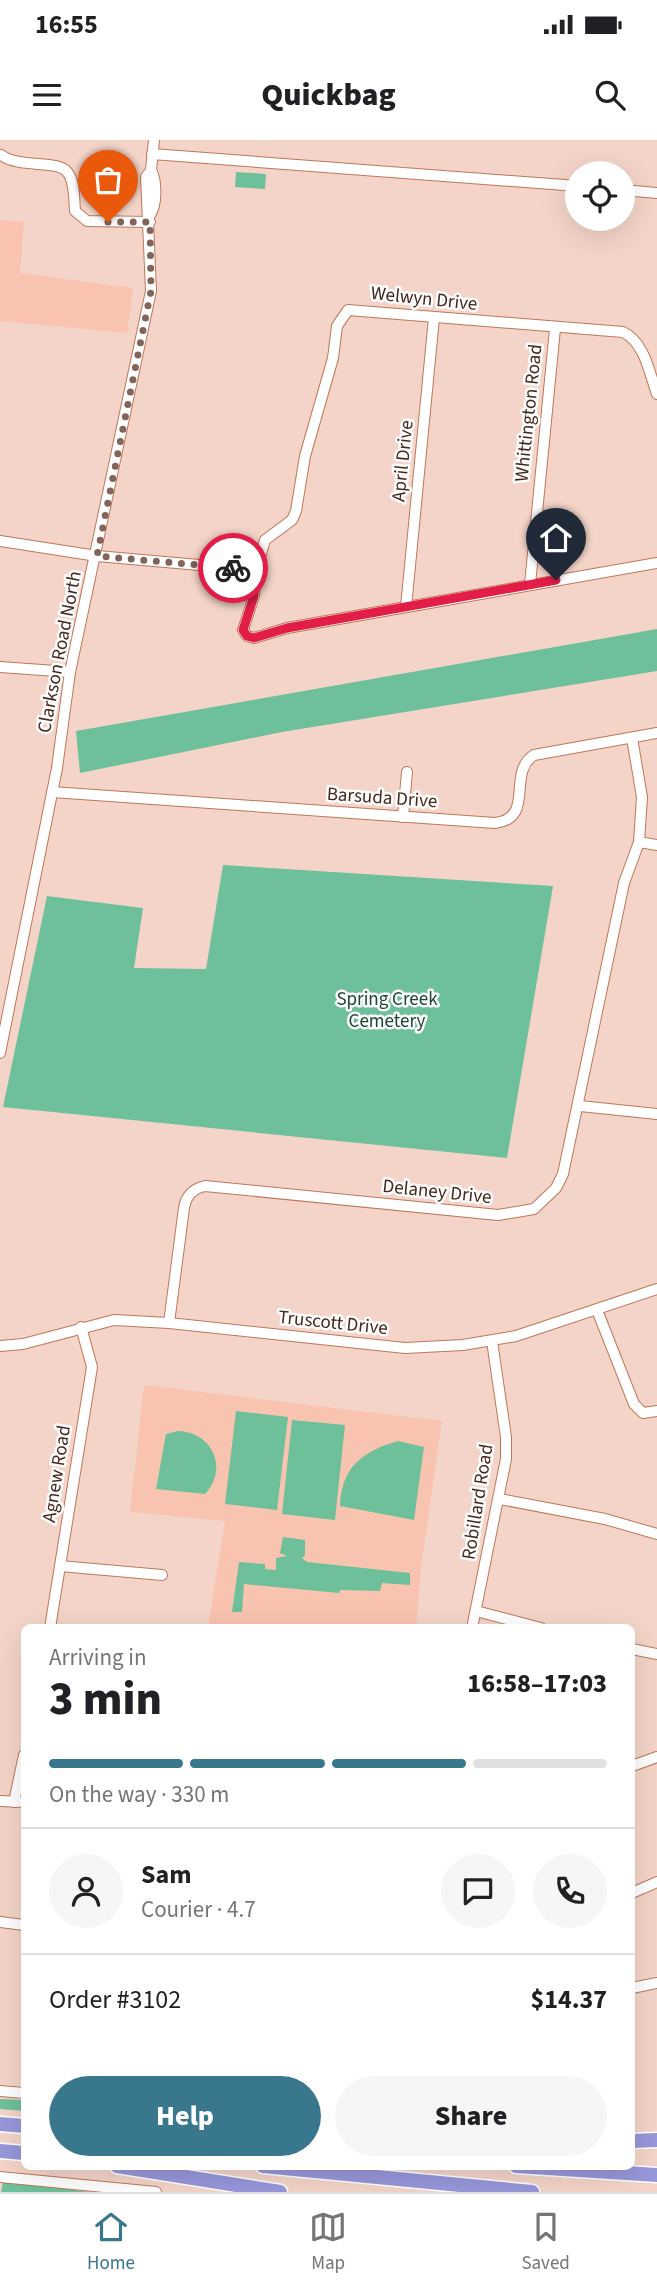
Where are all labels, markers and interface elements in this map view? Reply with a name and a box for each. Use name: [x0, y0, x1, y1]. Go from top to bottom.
text: 16:55: [35, 6, 98, 43]
text: Quickbag: [261, 72, 396, 118]
icon: menu: [28, 76, 66, 114]
icon: search: [591, 76, 629, 114]
pin: [78, 150, 138, 222]
icon: bag: [89, 161, 127, 199]
map controls: [565, 161, 635, 231]
button: locate: [565, 161, 635, 231]
street label: Welwyn Drive: [369, 280, 479, 318]
street label: Whittington Road: [508, 343, 550, 483]
street label: April Drive: [385, 419, 421, 503]
pin: [526, 508, 586, 580]
icon: home: [537, 519, 575, 557]
courier: [198, 533, 268, 603]
icon: bike: [214, 549, 252, 587]
street label: Clarkson Road North: [31, 569, 89, 735]
street label: Barsuda Drive: [326, 781, 438, 815]
park label: Spring Creek Cemetery: [336, 986, 438, 1035]
street label: Delaney Drive: [381, 1173, 493, 1211]
street label: Truscott Drive: [277, 1304, 389, 1342]
street label: Agnew Road: [36, 1423, 78, 1525]
street label: Robillard Road: [456, 1442, 500, 1562]
text: Arriving in: [49, 1641, 147, 1674]
text: 16:58–17:03: [467, 1665, 607, 1702]
text: 3 min: [49, 1667, 162, 1732]
text: On the way · 330 m: [49, 1778, 229, 1811]
button: person: [49, 1854, 123, 1928]
button: chat: [441, 1854, 515, 1928]
button: phone: [533, 1854, 607, 1928]
text: Sam: [141, 1856, 191, 1893]
text: Courier · 4.7: [141, 1893, 256, 1926]
text: Order #3102: [49, 1981, 181, 2018]
text: $14.37: [531, 1981, 607, 2018]
button: Help: [49, 2076, 321, 2156]
button: Share: [335, 2076, 607, 2156]
tab: Home: [87, 2208, 135, 2277]
tab: Map: [309, 2208, 347, 2277]
tab: Saved: [521, 2208, 570, 2277]

